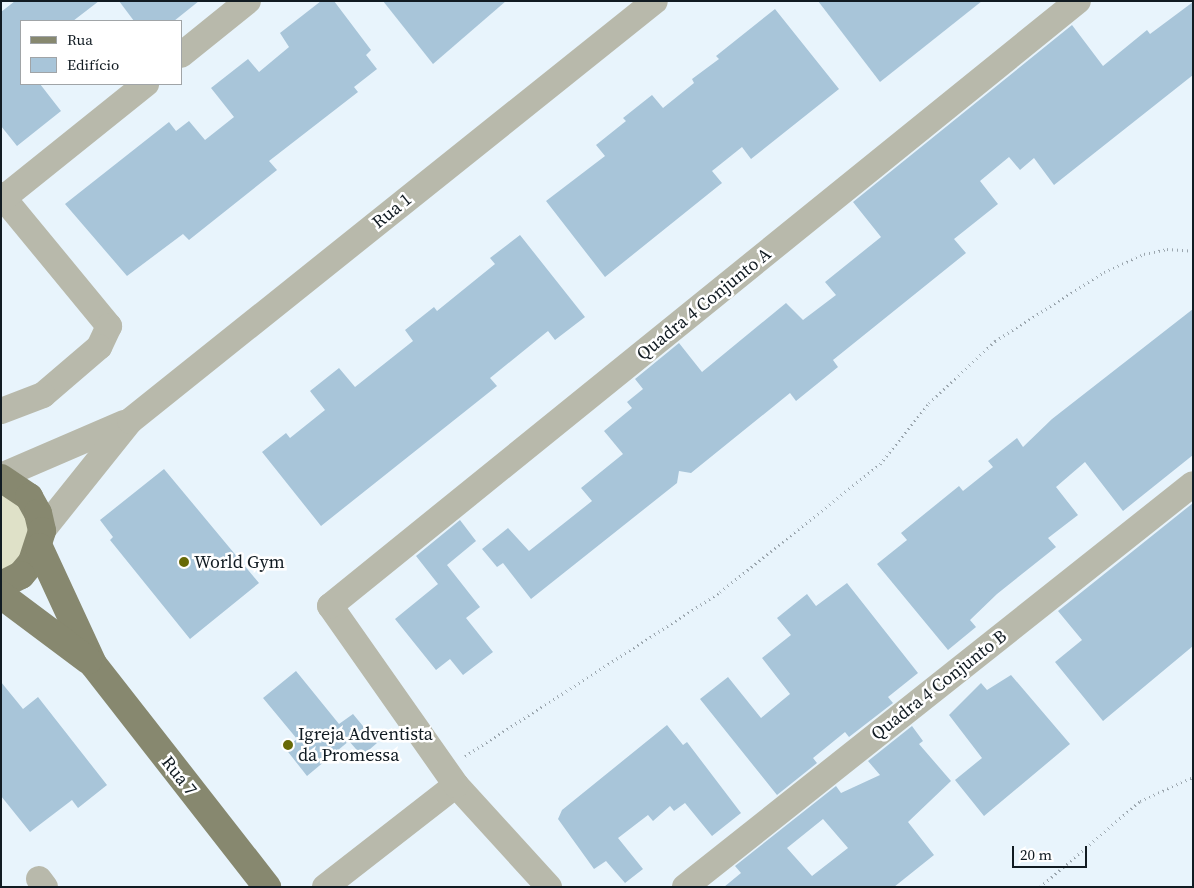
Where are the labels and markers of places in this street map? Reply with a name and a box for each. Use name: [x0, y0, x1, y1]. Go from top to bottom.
place label: World Gym: [194, 551, 285, 573]
marker: World Gym: [178, 556, 190, 568]
place label: Igreja Adventista da Promessa: [298, 724, 433, 766]
marker: Igreja Adventista da Promessa: [282, 739, 294, 751]

